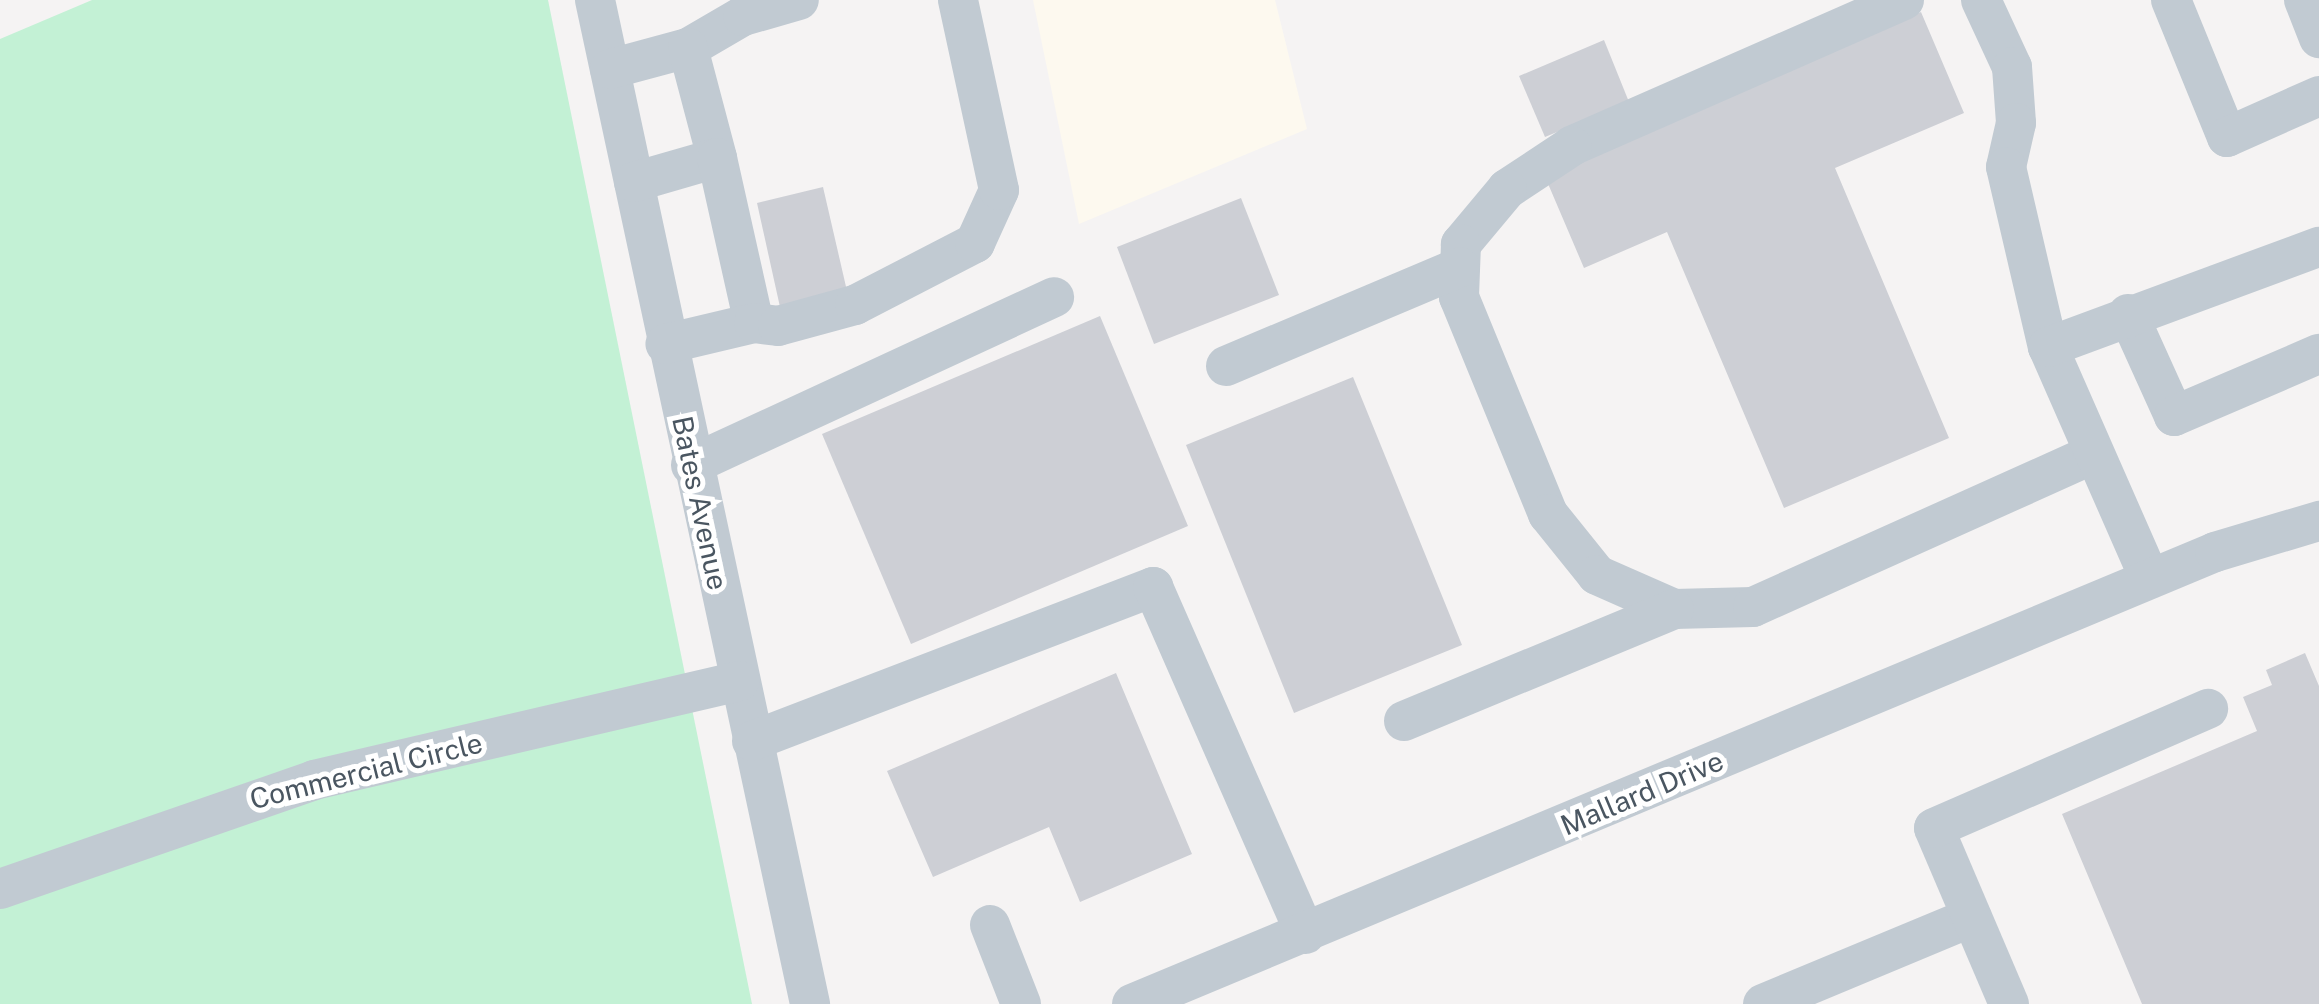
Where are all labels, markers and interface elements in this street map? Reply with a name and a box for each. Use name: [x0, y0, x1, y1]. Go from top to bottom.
street label: Bates Avenue: [665, 413, 735, 593]
street label: Commercial Circle: [246, 726, 486, 816]
street label: Mallard Drive: [1556, 744, 1728, 842]

